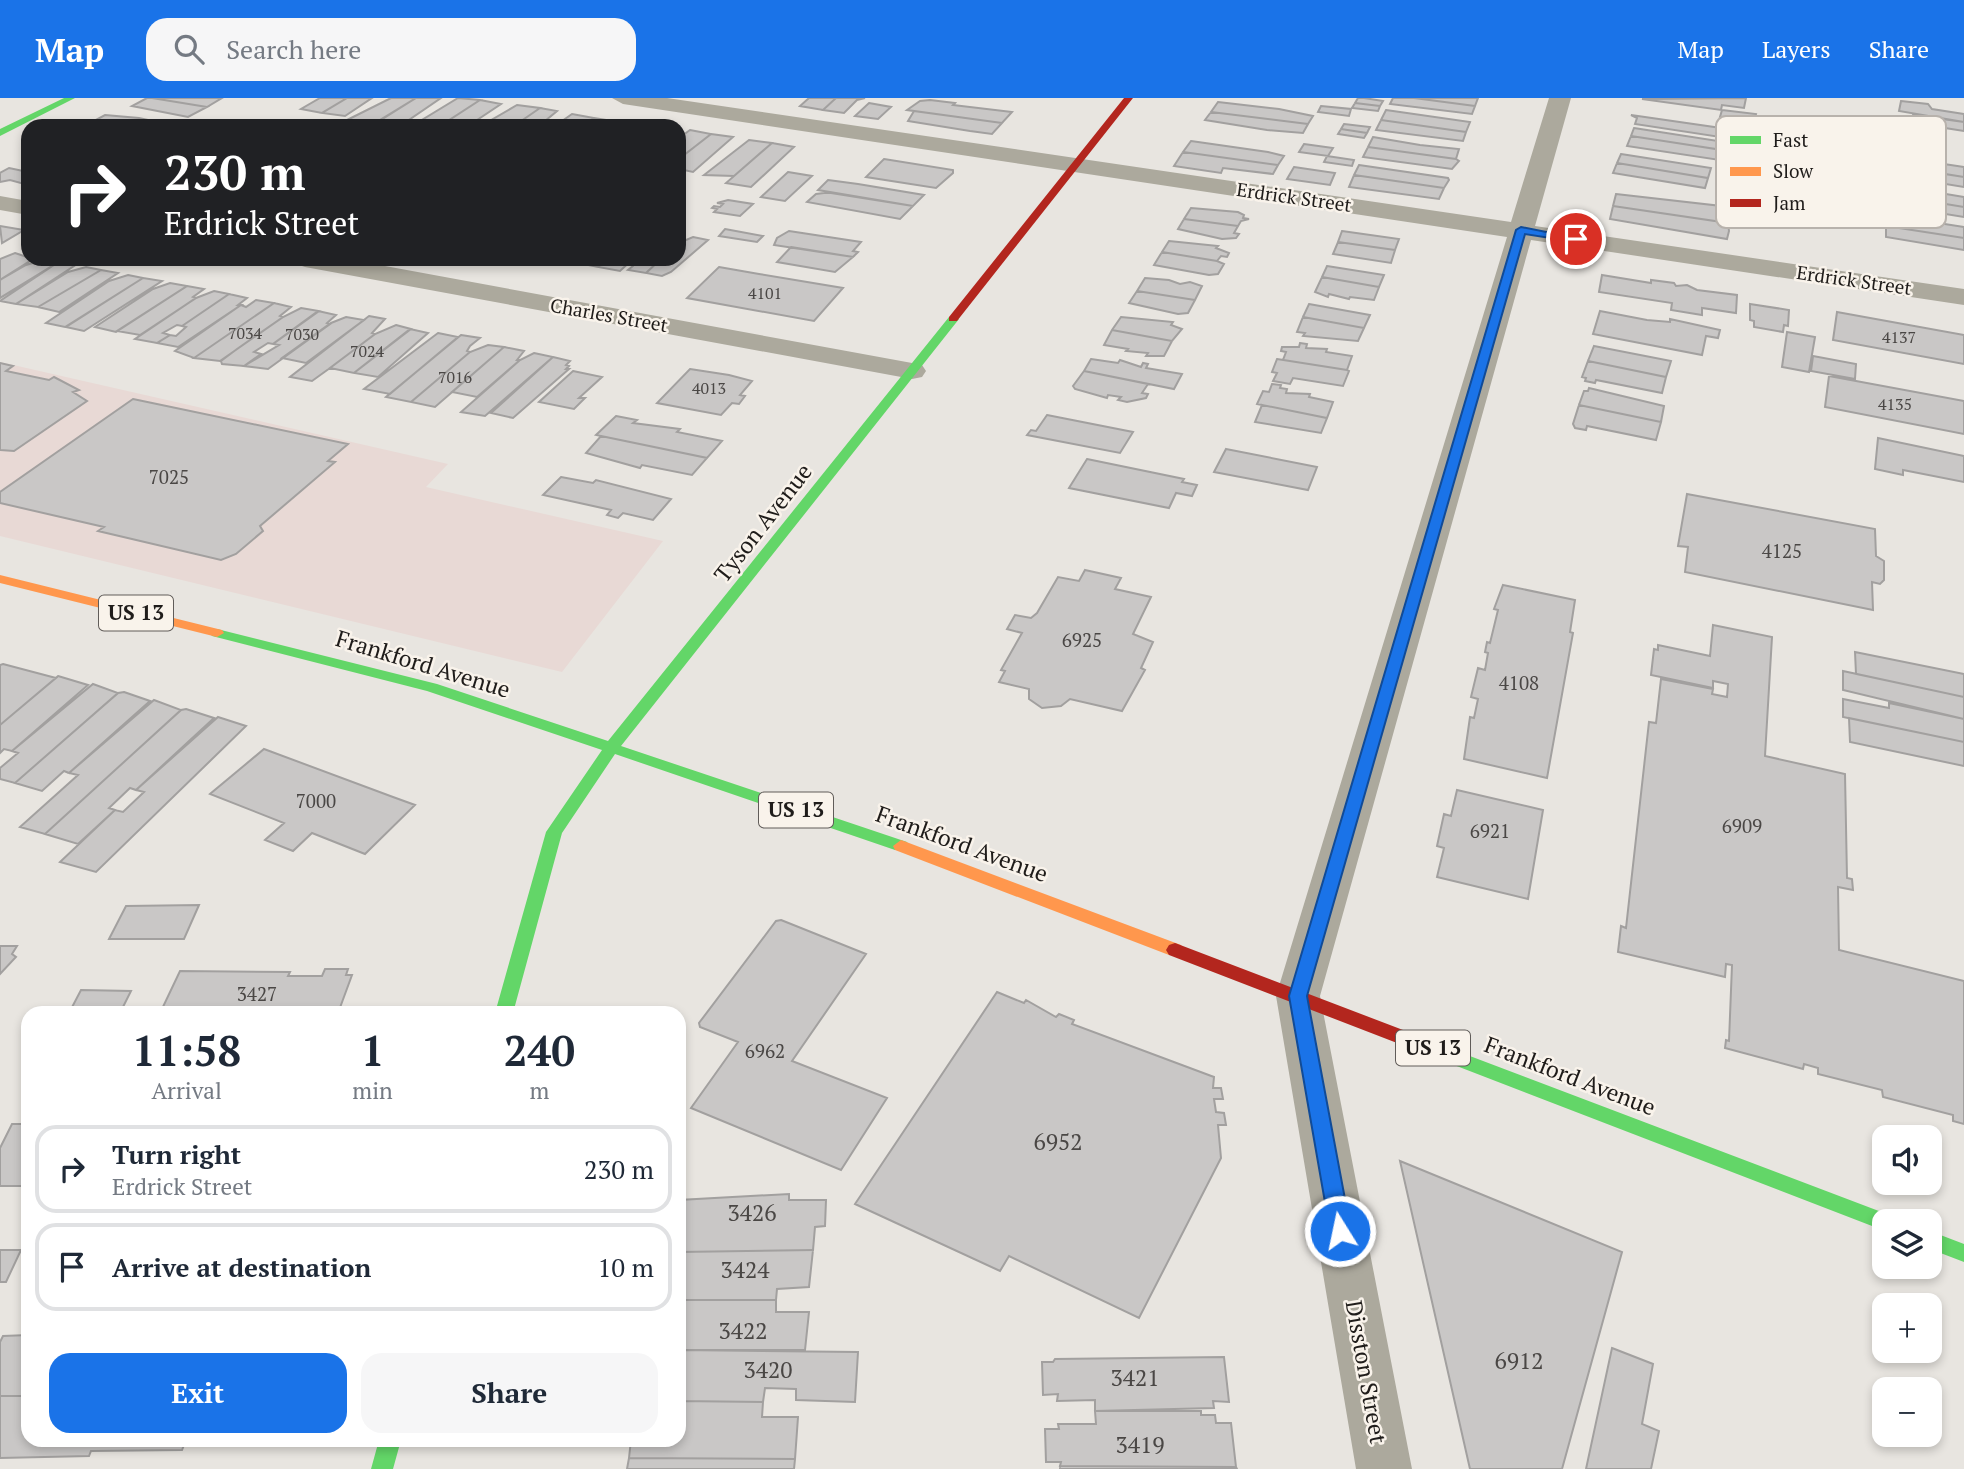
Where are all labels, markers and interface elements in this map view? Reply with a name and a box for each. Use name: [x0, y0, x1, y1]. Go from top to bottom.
search box: [146, 18, 636, 81]
text: Map: [35, 28, 104, 71]
icon: search: [170, 30, 208, 68]
text: Search here: [226, 32, 361, 66]
text: Map: [1677, 33, 1724, 65]
text: Layers: [1762, 33, 1831, 65]
text: Share: [1869, 33, 1929, 65]
legend: [1716, 116, 1946, 228]
text: Fast: [1773, 127, 1808, 152]
text: 230 m: [164, 139, 306, 204]
icon: right: [49, 147, 140, 238]
text: Slow: [1773, 158, 1814, 183]
street label: Erdrick Street: [1235, 176, 1353, 217]
text: Jam: [1773, 190, 1806, 215]
text: Erdrick Street: [164, 202, 359, 244]
pin: [1546, 209, 1606, 269]
icon: arrive: [1557, 220, 1595, 258]
street label: Erdrick Street: [1795, 259, 1913, 300]
house number: 4101: [748, 282, 782, 304]
street label: Charles Street: [548, 292, 670, 337]
house number: 7034: [228, 322, 263, 344]
house number: 7030: [285, 323, 319, 345]
house number: 4137: [1882, 326, 1916, 348]
house number: 7024: [350, 340, 385, 362]
house number: 7016: [438, 366, 473, 388]
house number: 4013: [692, 377, 726, 399]
house number: 4135: [1878, 393, 1912, 415]
street label: Tyson Avenue: [706, 457, 819, 588]
house number: 7025: [149, 464, 189, 489]
house number: 4125: [1762, 538, 1802, 563]
road number: US 13: [99, 596, 173, 630]
street label: Frankford Avenue: [332, 622, 514, 705]
house number: 6925: [1062, 627, 1102, 652]
house number: 4108: [1499, 670, 1539, 695]
house number: 7000: [296, 788, 336, 813]
road number: US 13: [759, 792, 833, 828]
street label: Frankford Avenue: [872, 798, 1052, 889]
house number: 6909: [1722, 813, 1762, 838]
house number: 6921: [1470, 818, 1510, 843]
house number: 3427: [237, 981, 277, 1006]
text: 11:58: [132, 1022, 241, 1078]
text: 1: [361, 1022, 384, 1078]
text: 240: [504, 1022, 575, 1078]
street label: Frankford Avenue: [1480, 1029, 1660, 1122]
road number: US 13: [1396, 1030, 1470, 1066]
house number: 6962: [745, 1038, 785, 1063]
text: Arrival: [151, 1075, 222, 1106]
text: min: [352, 1075, 393, 1106]
text: m: [529, 1075, 549, 1106]
map controls: [1872, 1125, 1942, 1447]
button: sound: [1872, 1125, 1942, 1195]
house number: 6952: [1033, 1126, 1083, 1157]
text: Turn right: [112, 1137, 241, 1171]
icon: right: [53, 1150, 91, 1188]
text: 230 m: [584, 1152, 654, 1186]
text: Erdrick Street: [112, 1171, 252, 1202]
position arrow: [1303, 1194, 1377, 1268]
house number: 3426: [727, 1197, 777, 1228]
button: layers: [1872, 1209, 1942, 1279]
icon: arrive: [53, 1248, 91, 1286]
text: Arrive at destination: [112, 1250, 371, 1284]
text: 10 m: [598, 1250, 654, 1284]
house number: 3424: [720, 1254, 770, 1285]
button: +: [1872, 1293, 1942, 1363]
street label: Disston Street: [1339, 1298, 1394, 1446]
house number: 3422: [718, 1315, 768, 1346]
house number: 6912: [1494, 1345, 1544, 1376]
button: Exit: [49, 1353, 347, 1433]
button: Share: [361, 1353, 658, 1433]
house number: 3420: [743, 1354, 793, 1385]
house number: 3421: [1110, 1362, 1160, 1393]
button: −: [1872, 1377, 1942, 1447]
house number: 3419: [1115, 1429, 1165, 1460]

